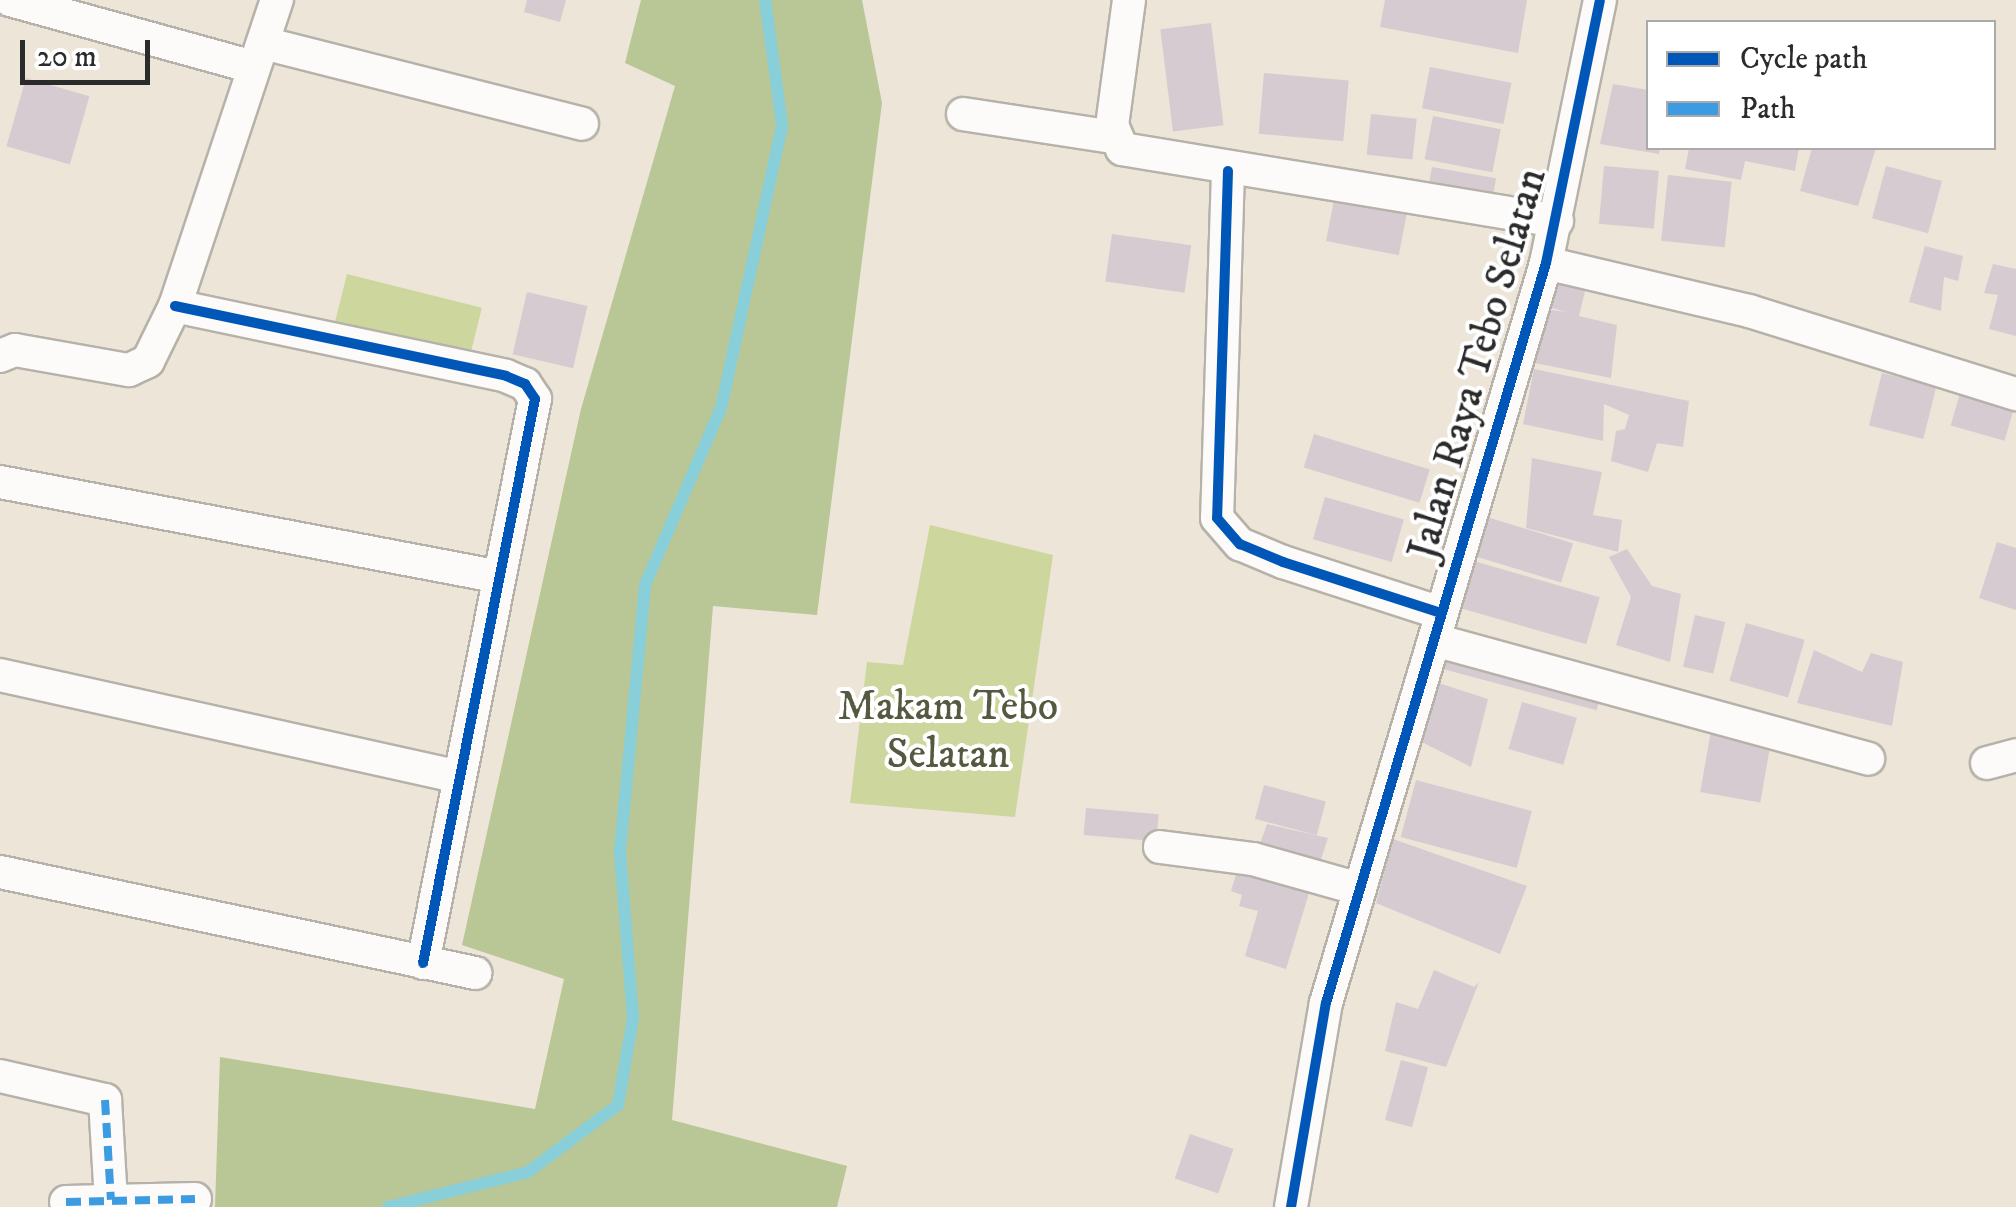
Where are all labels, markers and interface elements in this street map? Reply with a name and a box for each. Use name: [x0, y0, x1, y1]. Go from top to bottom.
scale bar: [25, 20, 155, 82]
legend: [1646, 20, 1996, 150]
text: 20 m: [37, 39, 97, 76]
text: Cycle path: [1740, 41, 1868, 78]
text: Path: [1740, 91, 1796, 128]
street label: Jalan Raya Tebo Selatan: [1398, 163, 1558, 565]
park label: Makam Tebo Selatan: [838, 682, 1058, 780]

